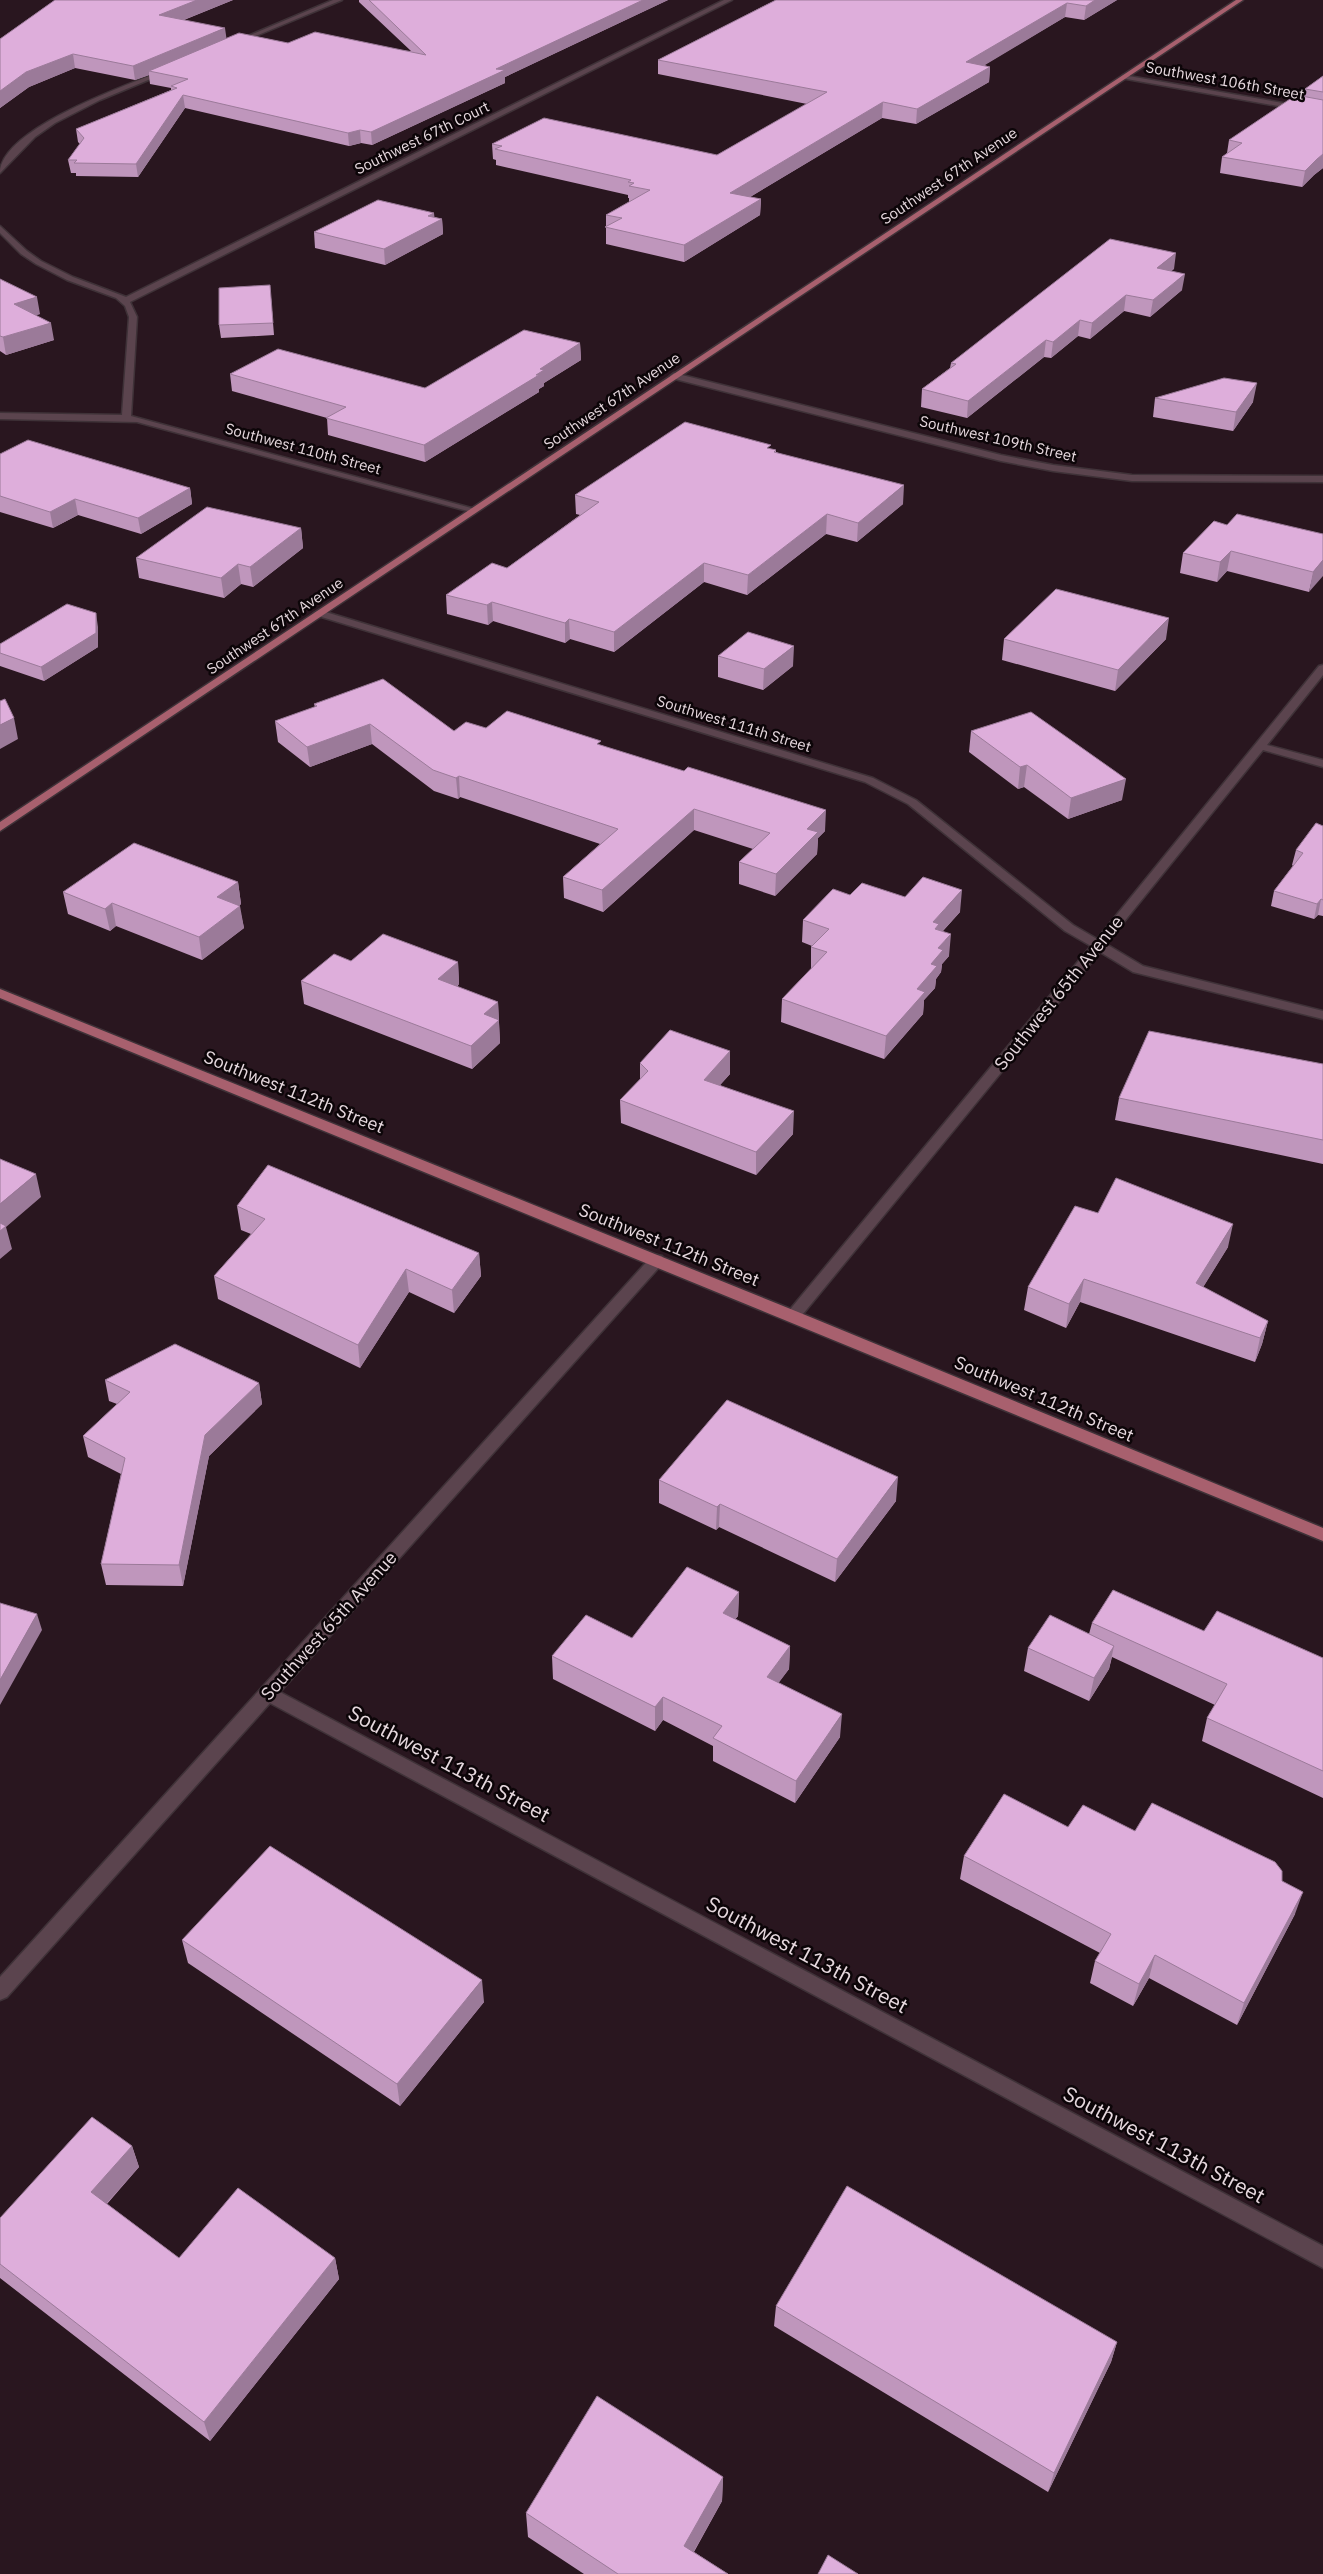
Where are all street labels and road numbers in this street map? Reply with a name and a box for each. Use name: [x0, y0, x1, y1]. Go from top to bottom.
street label: Southwest 106th Street: [1144, 57, 1306, 104]
street label: Southwest 67th Court: [351, 97, 492, 178]
street label: Southwest 67th Avenue: [877, 123, 1021, 228]
street label: Southwest 67th Avenue: [540, 348, 684, 453]
street label: Southwest 109th Street: [918, 411, 1078, 466]
street label: Southwest 110th Street: [223, 419, 383, 478]
street label: Southwest 67th Avenue: [203, 573, 347, 678]
street label: Southwest 111th Street: [655, 691, 814, 756]
street label: Southwest 65th Avenue: [989, 911, 1128, 1075]
street label: Southwest 112th Street: [201, 1045, 388, 1138]
street label: Southwest 112th Street: [576, 1198, 763, 1291]
street label: Southwest 112th Street: [951, 1350, 1137, 1447]
street label: Southwest 65th Avenue: [256, 1546, 402, 1705]
street label: Southwest 113th Street: [344, 1698, 555, 1828]
street label: Southwest 113th Street: [702, 1889, 913, 2019]
street label: Southwest 113th Street: [1059, 2079, 1270, 2209]

